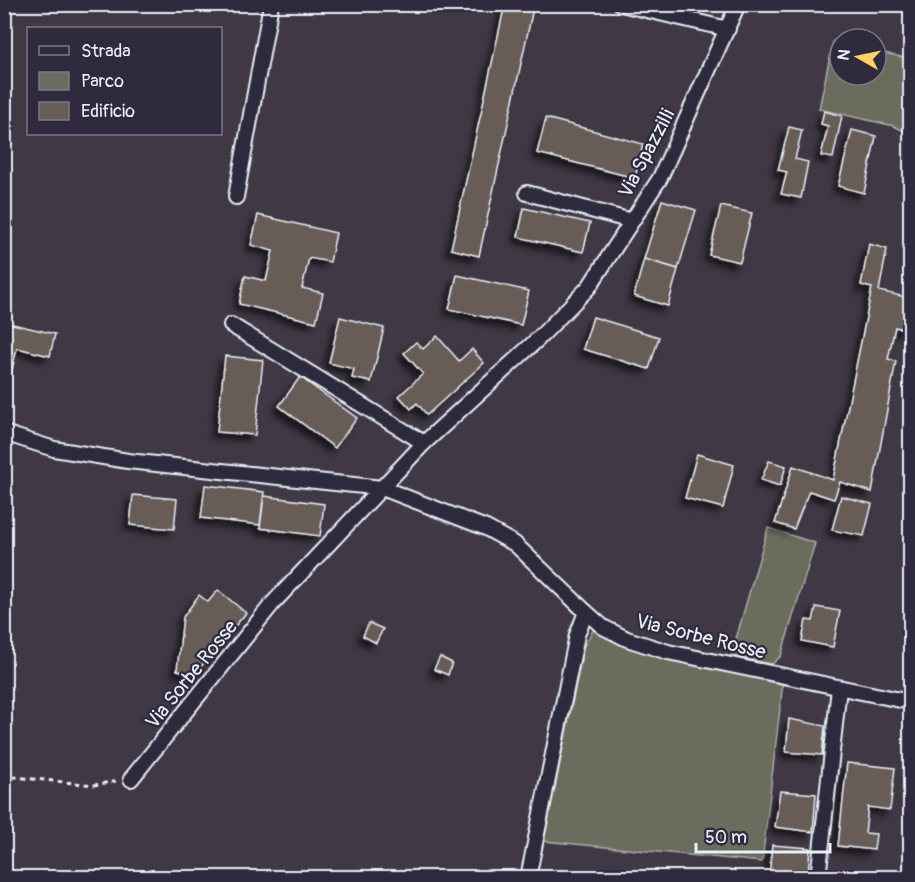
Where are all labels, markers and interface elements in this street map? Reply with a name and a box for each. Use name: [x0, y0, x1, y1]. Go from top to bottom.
legend: [27, 27, 222, 135]
north arrow: [828, 27, 888, 87]
text: Strada: [81, 40, 131, 63]
text: N: [833, 48, 855, 62]
text: Parco: [81, 70, 124, 93]
text: Edificio: [81, 100, 135, 123]
street label: Via Spazzilli: [613, 105, 680, 202]
street label: Via Sorbe Rosse: [633, 608, 768, 665]
street label: Via Sorbe Rosse: [140, 615, 243, 734]
scale bar: [696, 816, 830, 854]
text: 50 m: [705, 826, 747, 849]

